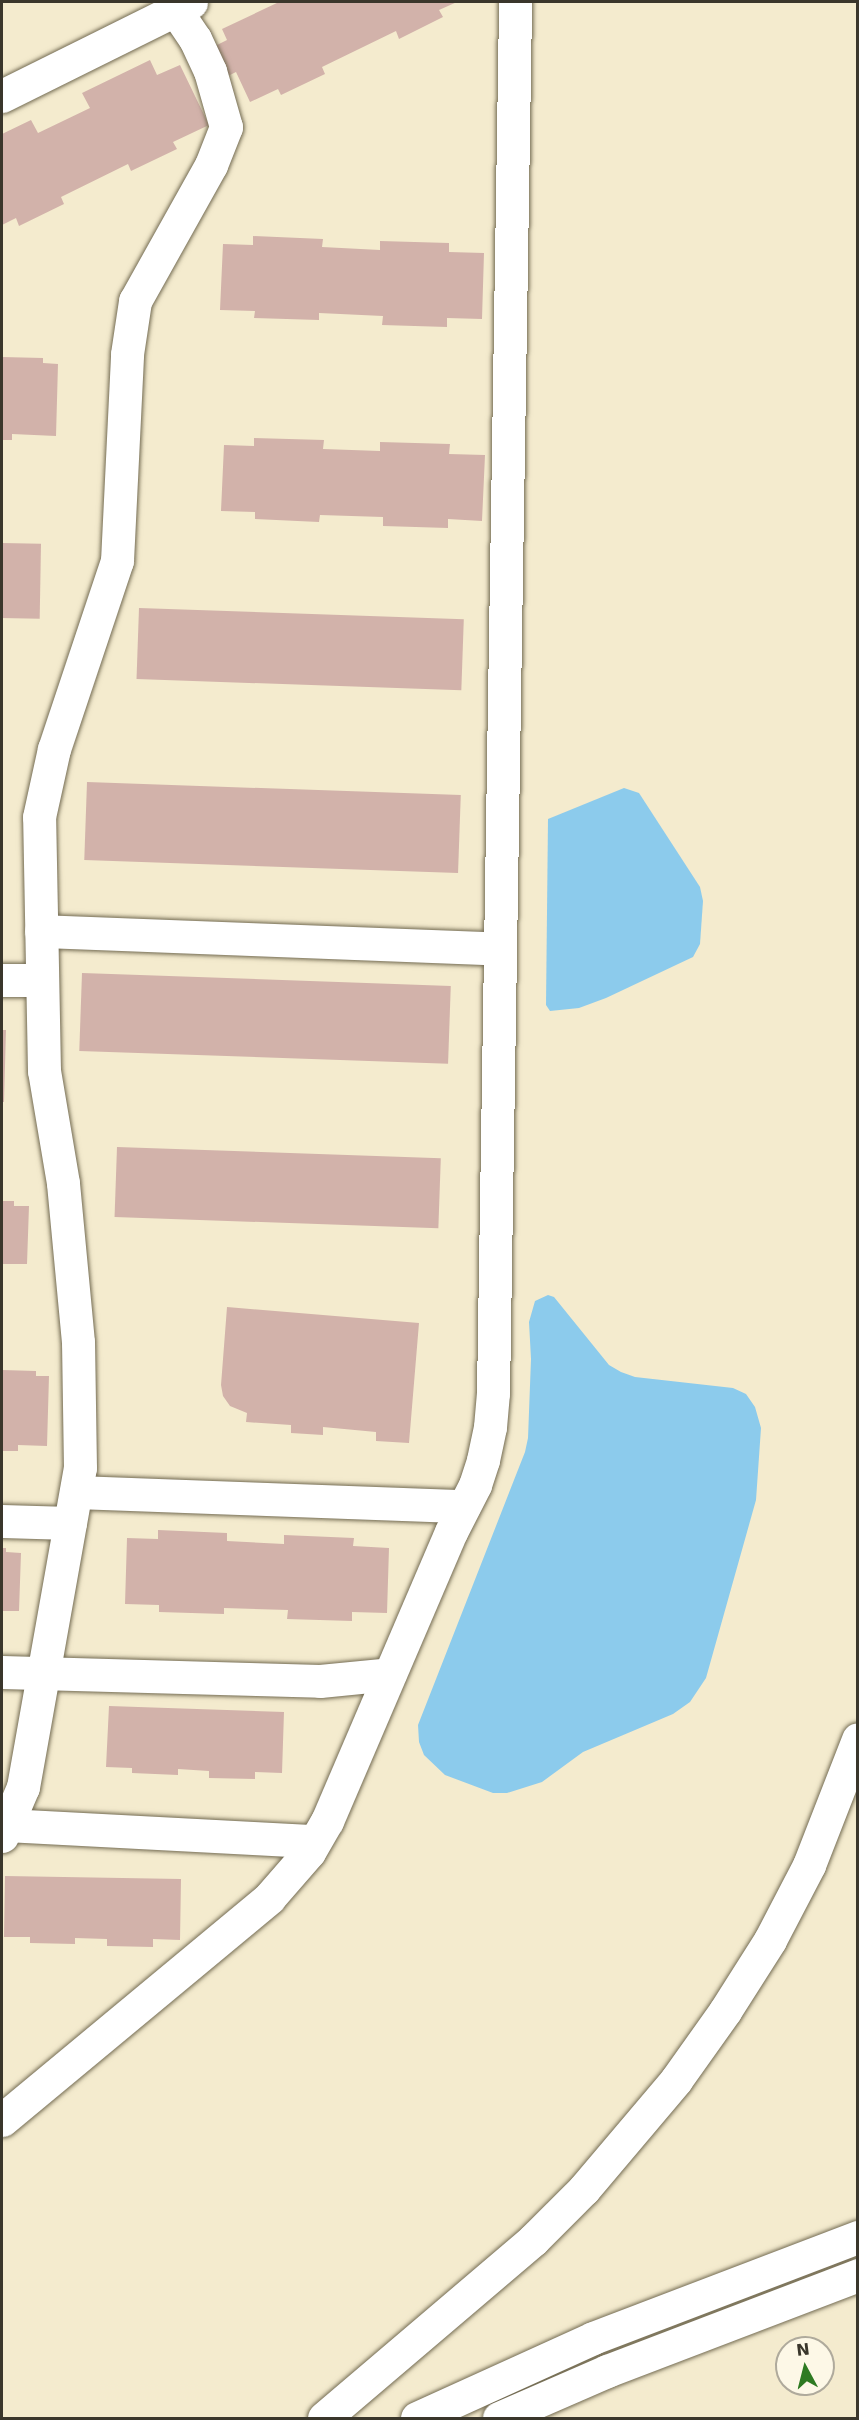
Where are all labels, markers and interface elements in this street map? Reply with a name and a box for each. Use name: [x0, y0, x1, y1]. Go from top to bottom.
north arrow: [775, 2336, 835, 2396]
text: N: [795, 2339, 811, 2360]

